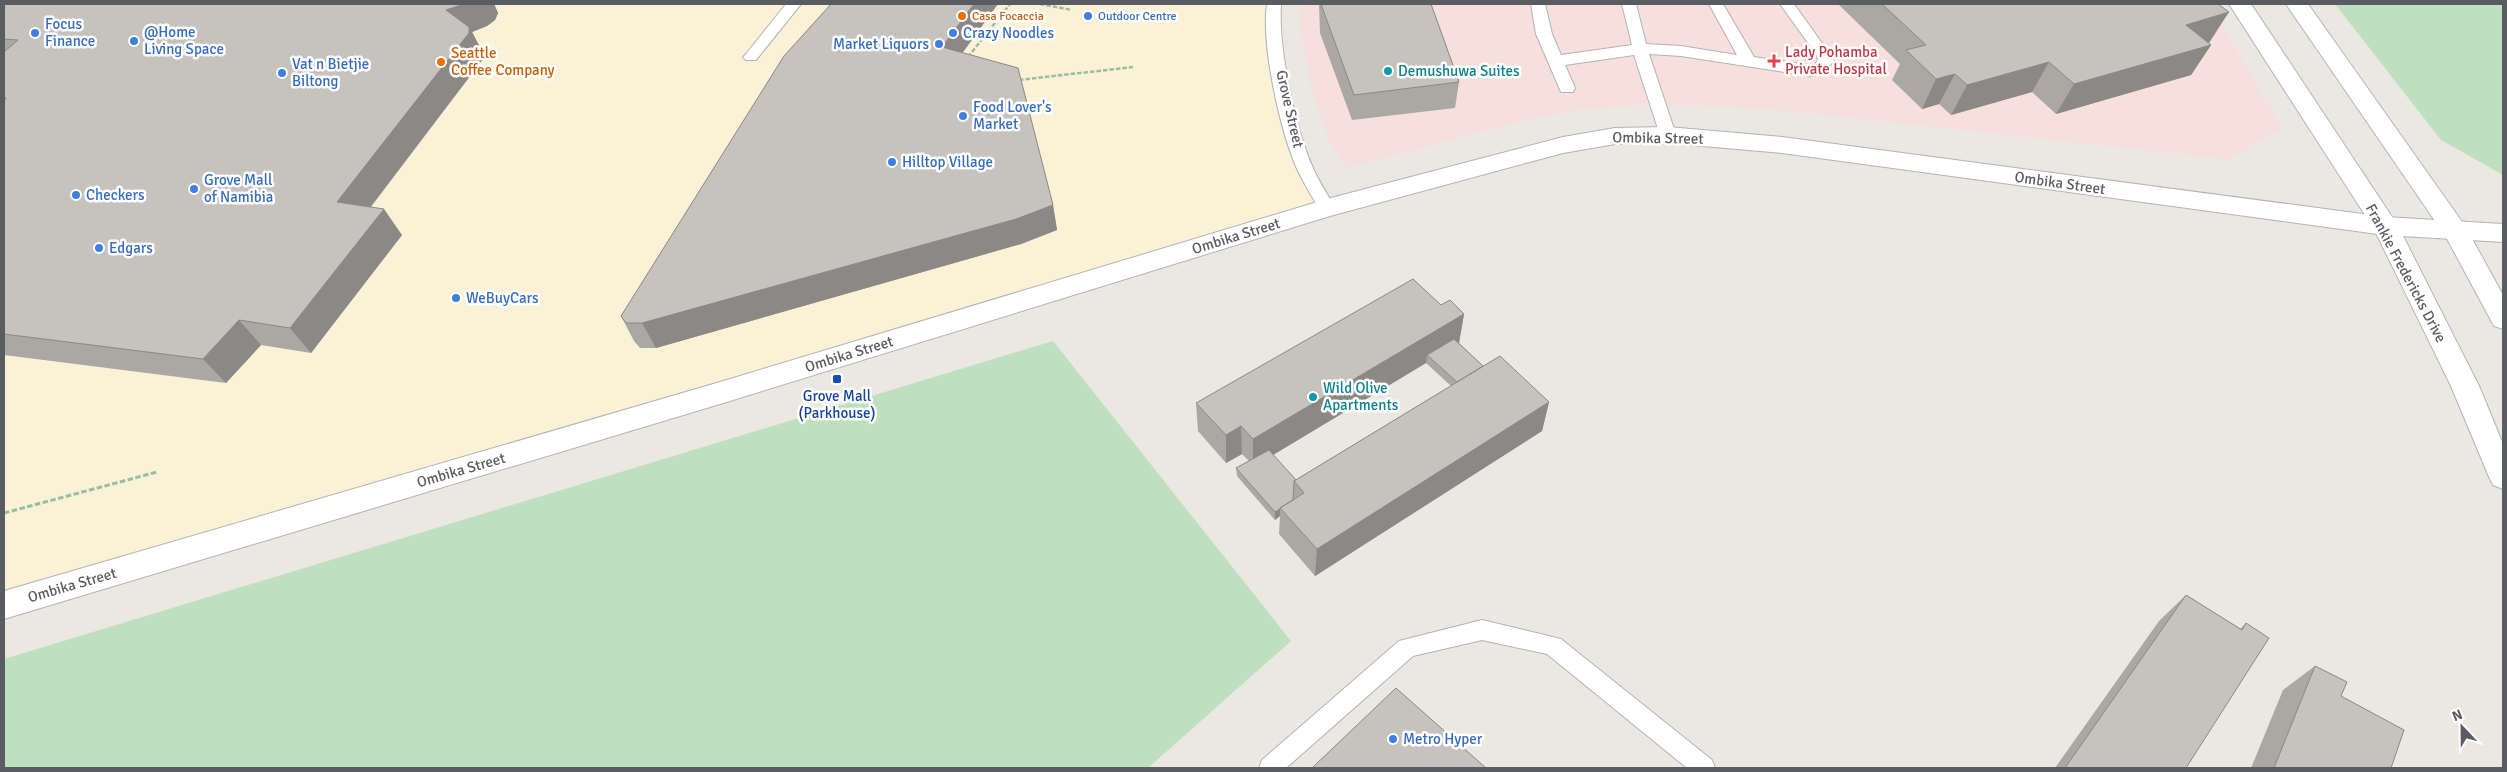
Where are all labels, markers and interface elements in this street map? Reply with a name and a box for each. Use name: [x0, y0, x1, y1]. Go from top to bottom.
place label: Casa Focaccia: [972, 9, 1044, 24]
place label: Outdoor Centre: [1098, 9, 1177, 24]
marker: Casa Focaccia: [956, 10, 968, 22]
marker: Outdoor Centre: [1082, 10, 1094, 22]
place label: Focus Finance: [45, 15, 95, 50]
place label: @Home Living Space: [144, 23, 224, 58]
place label: Crazy Noodles: [963, 24, 1055, 42]
marker: Focus Finance: [29, 27, 41, 39]
marker: Crazy Noodles: [947, 27, 959, 39]
marker: @Home Living Space: [128, 35, 140, 47]
place label: Market Liquors: [833, 35, 929, 53]
marker: Market Liquors: [933, 38, 945, 50]
place label: Lady Pohamba Private Hospital: [1785, 43, 1887, 78]
place label: Seattle Coffee Company: [451, 44, 555, 79]
marker: Lady Pohamba Private Hospital: [1767, 54, 1781, 68]
place label: Vat n Bietjie Biltong: [292, 55, 369, 90]
marker: Seattle Coffee Company: [435, 56, 447, 68]
place label: Demushuwa Suites: [1398, 62, 1520, 80]
marker: Demushuwa Suites: [1382, 65, 1394, 77]
marker: Vat n Bietjie Biltong: [276, 67, 288, 79]
street label: Grove Street: [1272, 68, 1308, 150]
place label: Food Lover's Market: [973, 98, 1052, 133]
marker: Food Lover's Market: [957, 110, 969, 122]
street label: Ombika Street: [1612, 128, 1704, 148]
place label: Hilltop Village: [902, 153, 993, 171]
marker: Hilltop Village: [886, 156, 898, 168]
street label: Ombika Street: [2014, 168, 2106, 198]
place label: Grove Mall of Namibia: [204, 171, 273, 206]
marker: Grove Mall of Namibia: [188, 183, 200, 195]
place label: Checkers: [86, 186, 145, 204]
marker: Checkers: [70, 189, 82, 201]
street label: Frankie Fredericks Drive: [2362, 201, 2450, 345]
street label: Ombika Street: [1190, 214, 1282, 258]
place label: Edgars: [109, 239, 153, 257]
marker: Edgars: [93, 242, 105, 254]
place label: WeBuyCars: [466, 289, 539, 307]
marker: WeBuyCars: [450, 292, 462, 304]
street label: Ombika Street: [803, 332, 895, 376]
marker: Grove Mall (Parkhouse): [831, 373, 843, 385]
place label: Wild Olive Apartments: [1323, 379, 1399, 414]
place label: Grove Mall (Parkhouse): [798, 387, 876, 422]
marker: Wild Olive Apartments: [1307, 391, 1319, 403]
street label: Ombika Street: [415, 449, 507, 491]
street label: Ombika Street: [26, 564, 118, 606]
north arrow: [2437, 702, 2487, 752]
text: N: [2450, 706, 2465, 725]
place label: Metro Hyper: [1403, 730, 1483, 748]
marker: Metro Hyper: [1387, 733, 1399, 745]

